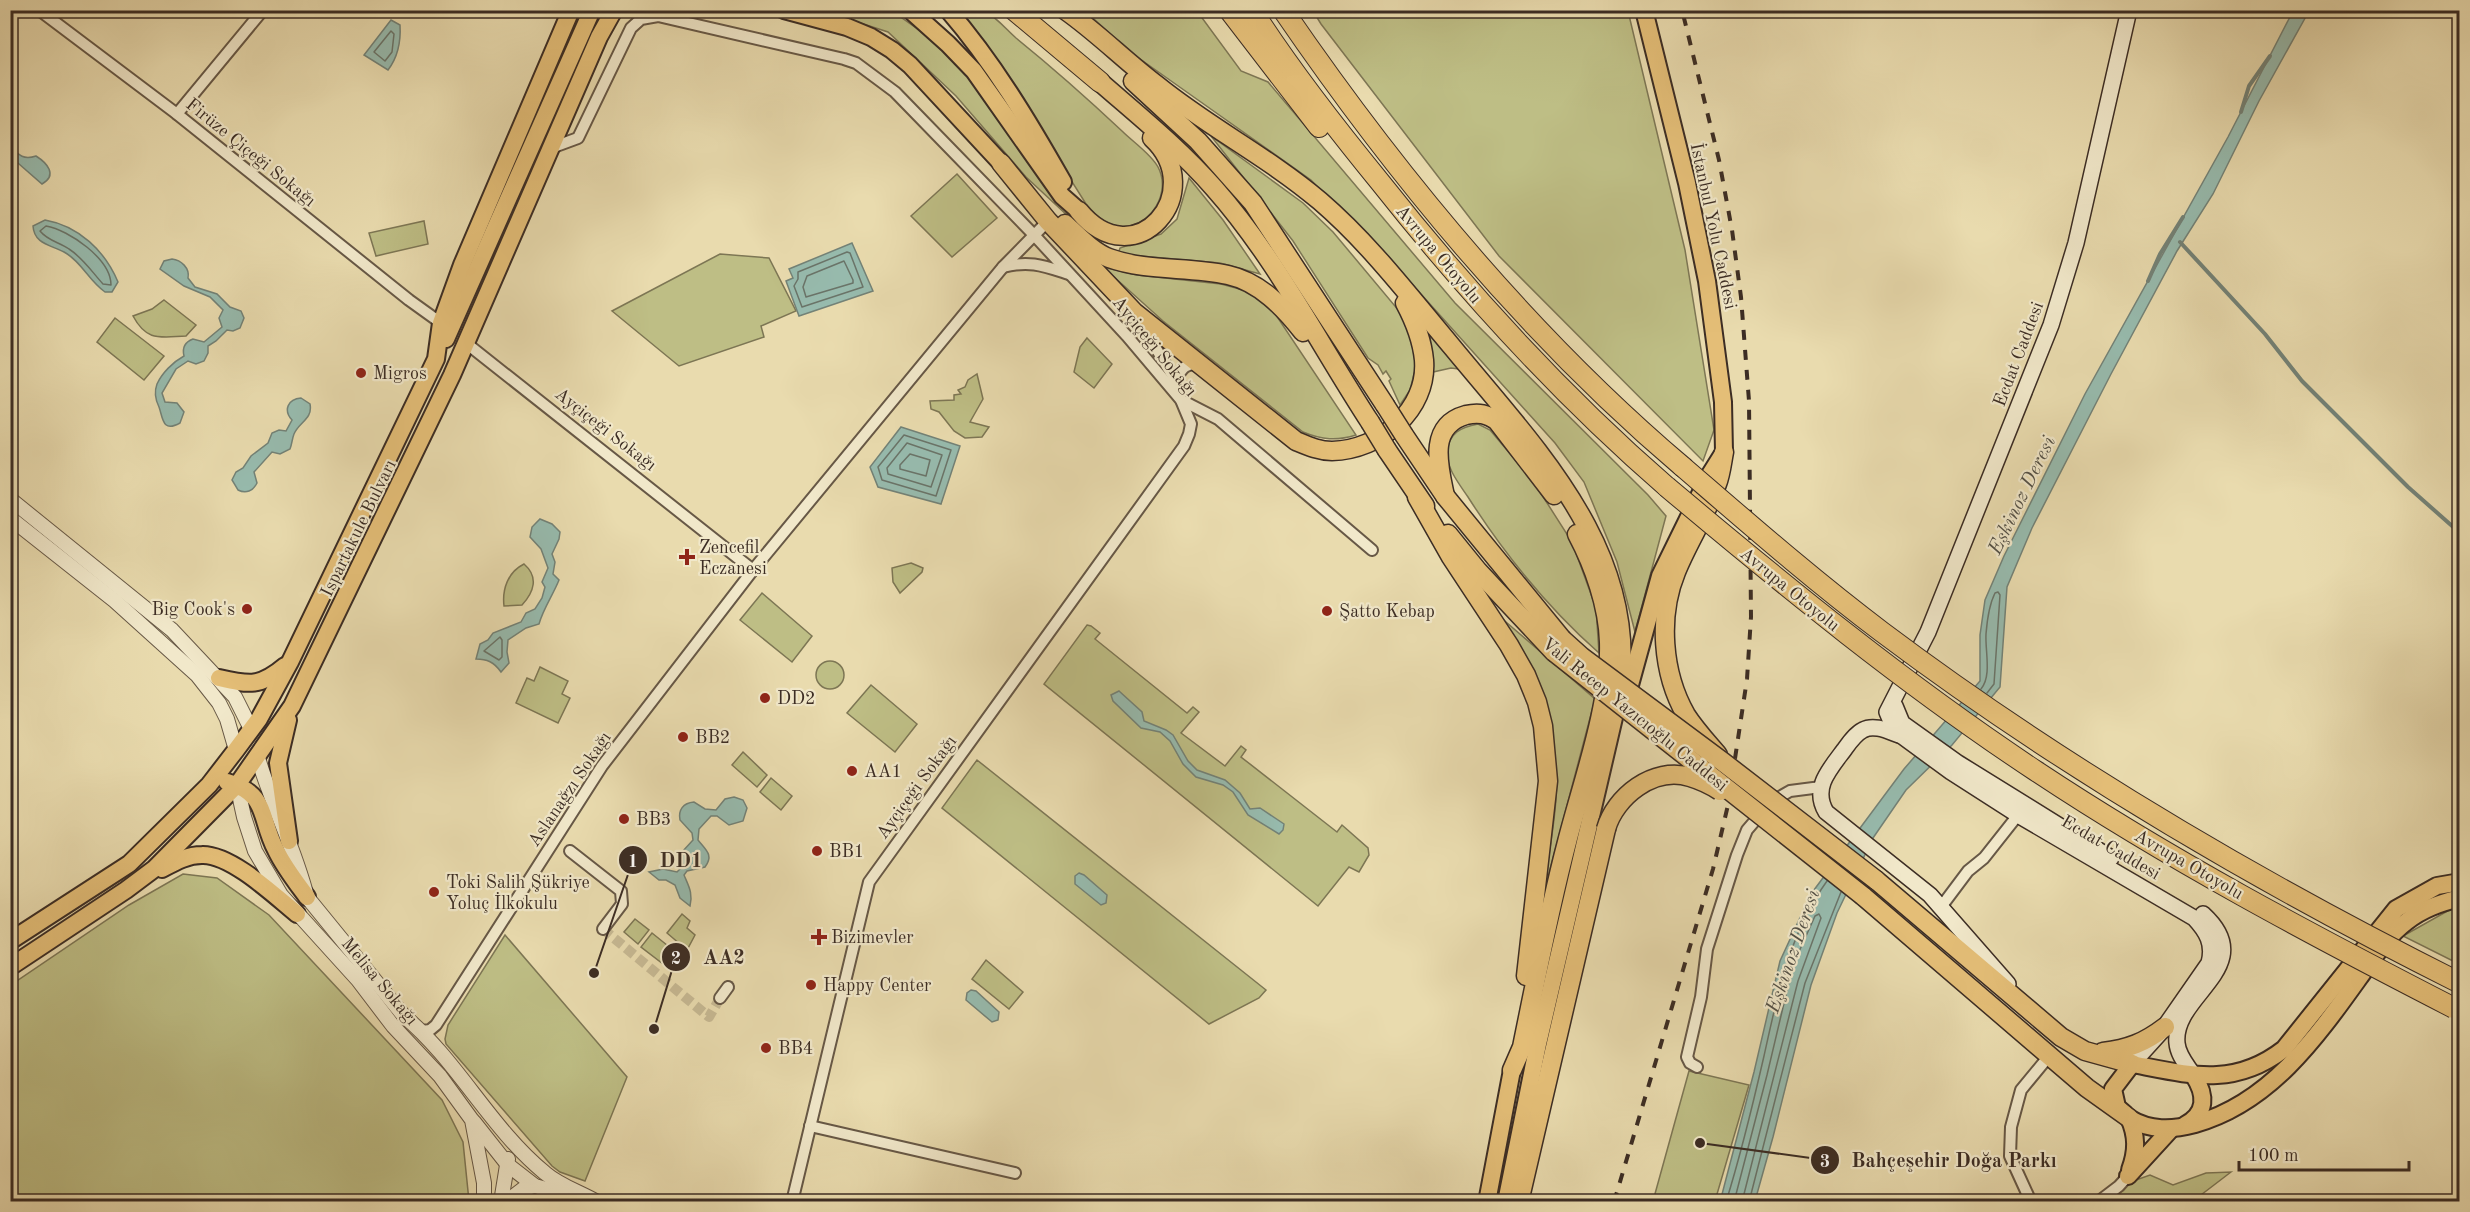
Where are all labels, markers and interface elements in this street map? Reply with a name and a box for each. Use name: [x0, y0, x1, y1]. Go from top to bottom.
street label: Firüze Çiçeği Sokağı: [182, 95, 319, 210]
street label: İstanbul Yolu Caddesi: [1687, 141, 1742, 311]
street label: Avrupa Otoyolu: [1392, 202, 1485, 308]
street label: Ayçiçeği Sokağı: [1109, 293, 1200, 400]
street label: Ecdat Caddesi: [1991, 299, 2047, 409]
place label: Migros: [373, 365, 427, 383]
marker: Migros: [354, 366, 368, 380]
street label: Ayçiçeği Sokağı: [551, 385, 660, 475]
water label: Eşkinoz Deresi: [1985, 433, 2060, 559]
street label: Ispartakule Bulvarı: [318, 457, 400, 600]
place label: Zencefil Eczanesi: [699, 539, 767, 578]
street label: Avrupa Otoyolu: [1736, 544, 1843, 635]
marker: Zencefil Eczanesi: [680, 550, 694, 564]
place label: Big Cook's: [152, 601, 235, 619]
marker: Big Cook's: [240, 602, 254, 616]
place label: Şatto Kebap: [1339, 603, 1435, 621]
marker: Şatto Kebap: [1320, 604, 1334, 618]
street label: Vali Recep Yazıcıoğlu Caddesi: [1538, 634, 1731, 795]
place label: DD2: [777, 690, 816, 708]
marker: DD2: [758, 691, 772, 705]
street label: Aslanağzı Sokağı: [525, 729, 615, 850]
place label: BB2: [695, 729, 730, 747]
marker: BB2: [676, 730, 690, 744]
street label: Ayçiçeği Sokağı: [873, 732, 960, 843]
place label: AA1: [864, 763, 902, 781]
marker: AA1: [845, 764, 859, 778]
place label: BB3: [636, 811, 671, 829]
marker: BB3: [617, 812, 631, 826]
street label: Ecdat Caddesi: [2058, 812, 2163, 883]
street label: Avrupa Otoyolu: [2131, 826, 2246, 903]
callout: DD1: [618, 841, 715, 879]
place label: BB1: [829, 843, 864, 861]
marker: BB1: [810, 844, 824, 858]
text: DD1: [659, 852, 703, 872]
text: 1: [628, 853, 638, 871]
place label: Toki Salih Şükriye Yoluç İlkokulu: [446, 874, 590, 913]
marker: Toki Salih Şükriye Yoluç İlkokulu: [427, 885, 441, 899]
water label: Eşkinoz Deresi: [1763, 887, 1824, 1017]
place label: Bizimevler: [831, 929, 914, 947]
marker: Bizimevler: [812, 930, 826, 944]
street label: Melisa Sokağı: [338, 935, 421, 1029]
callout: AA2: [661, 938, 757, 976]
text: AA2: [703, 949, 745, 969]
text: 2: [671, 950, 681, 968]
place label: Happy Center: [823, 977, 932, 995]
marker: Happy Center: [804, 978, 818, 992]
place label: BB4: [778, 1040, 813, 1058]
marker: BB4: [759, 1041, 773, 1055]
scale bar: [2239, 1134, 2408, 1172]
callout: Bahçeşehir Doğa Parkı: [1810, 1141, 2069, 1179]
text: 100 m: [2248, 1147, 2299, 1165]
text: Bahçeşehir Doğa Parkı: [1851, 1152, 2057, 1172]
text: 3: [1820, 1153, 1830, 1171]

